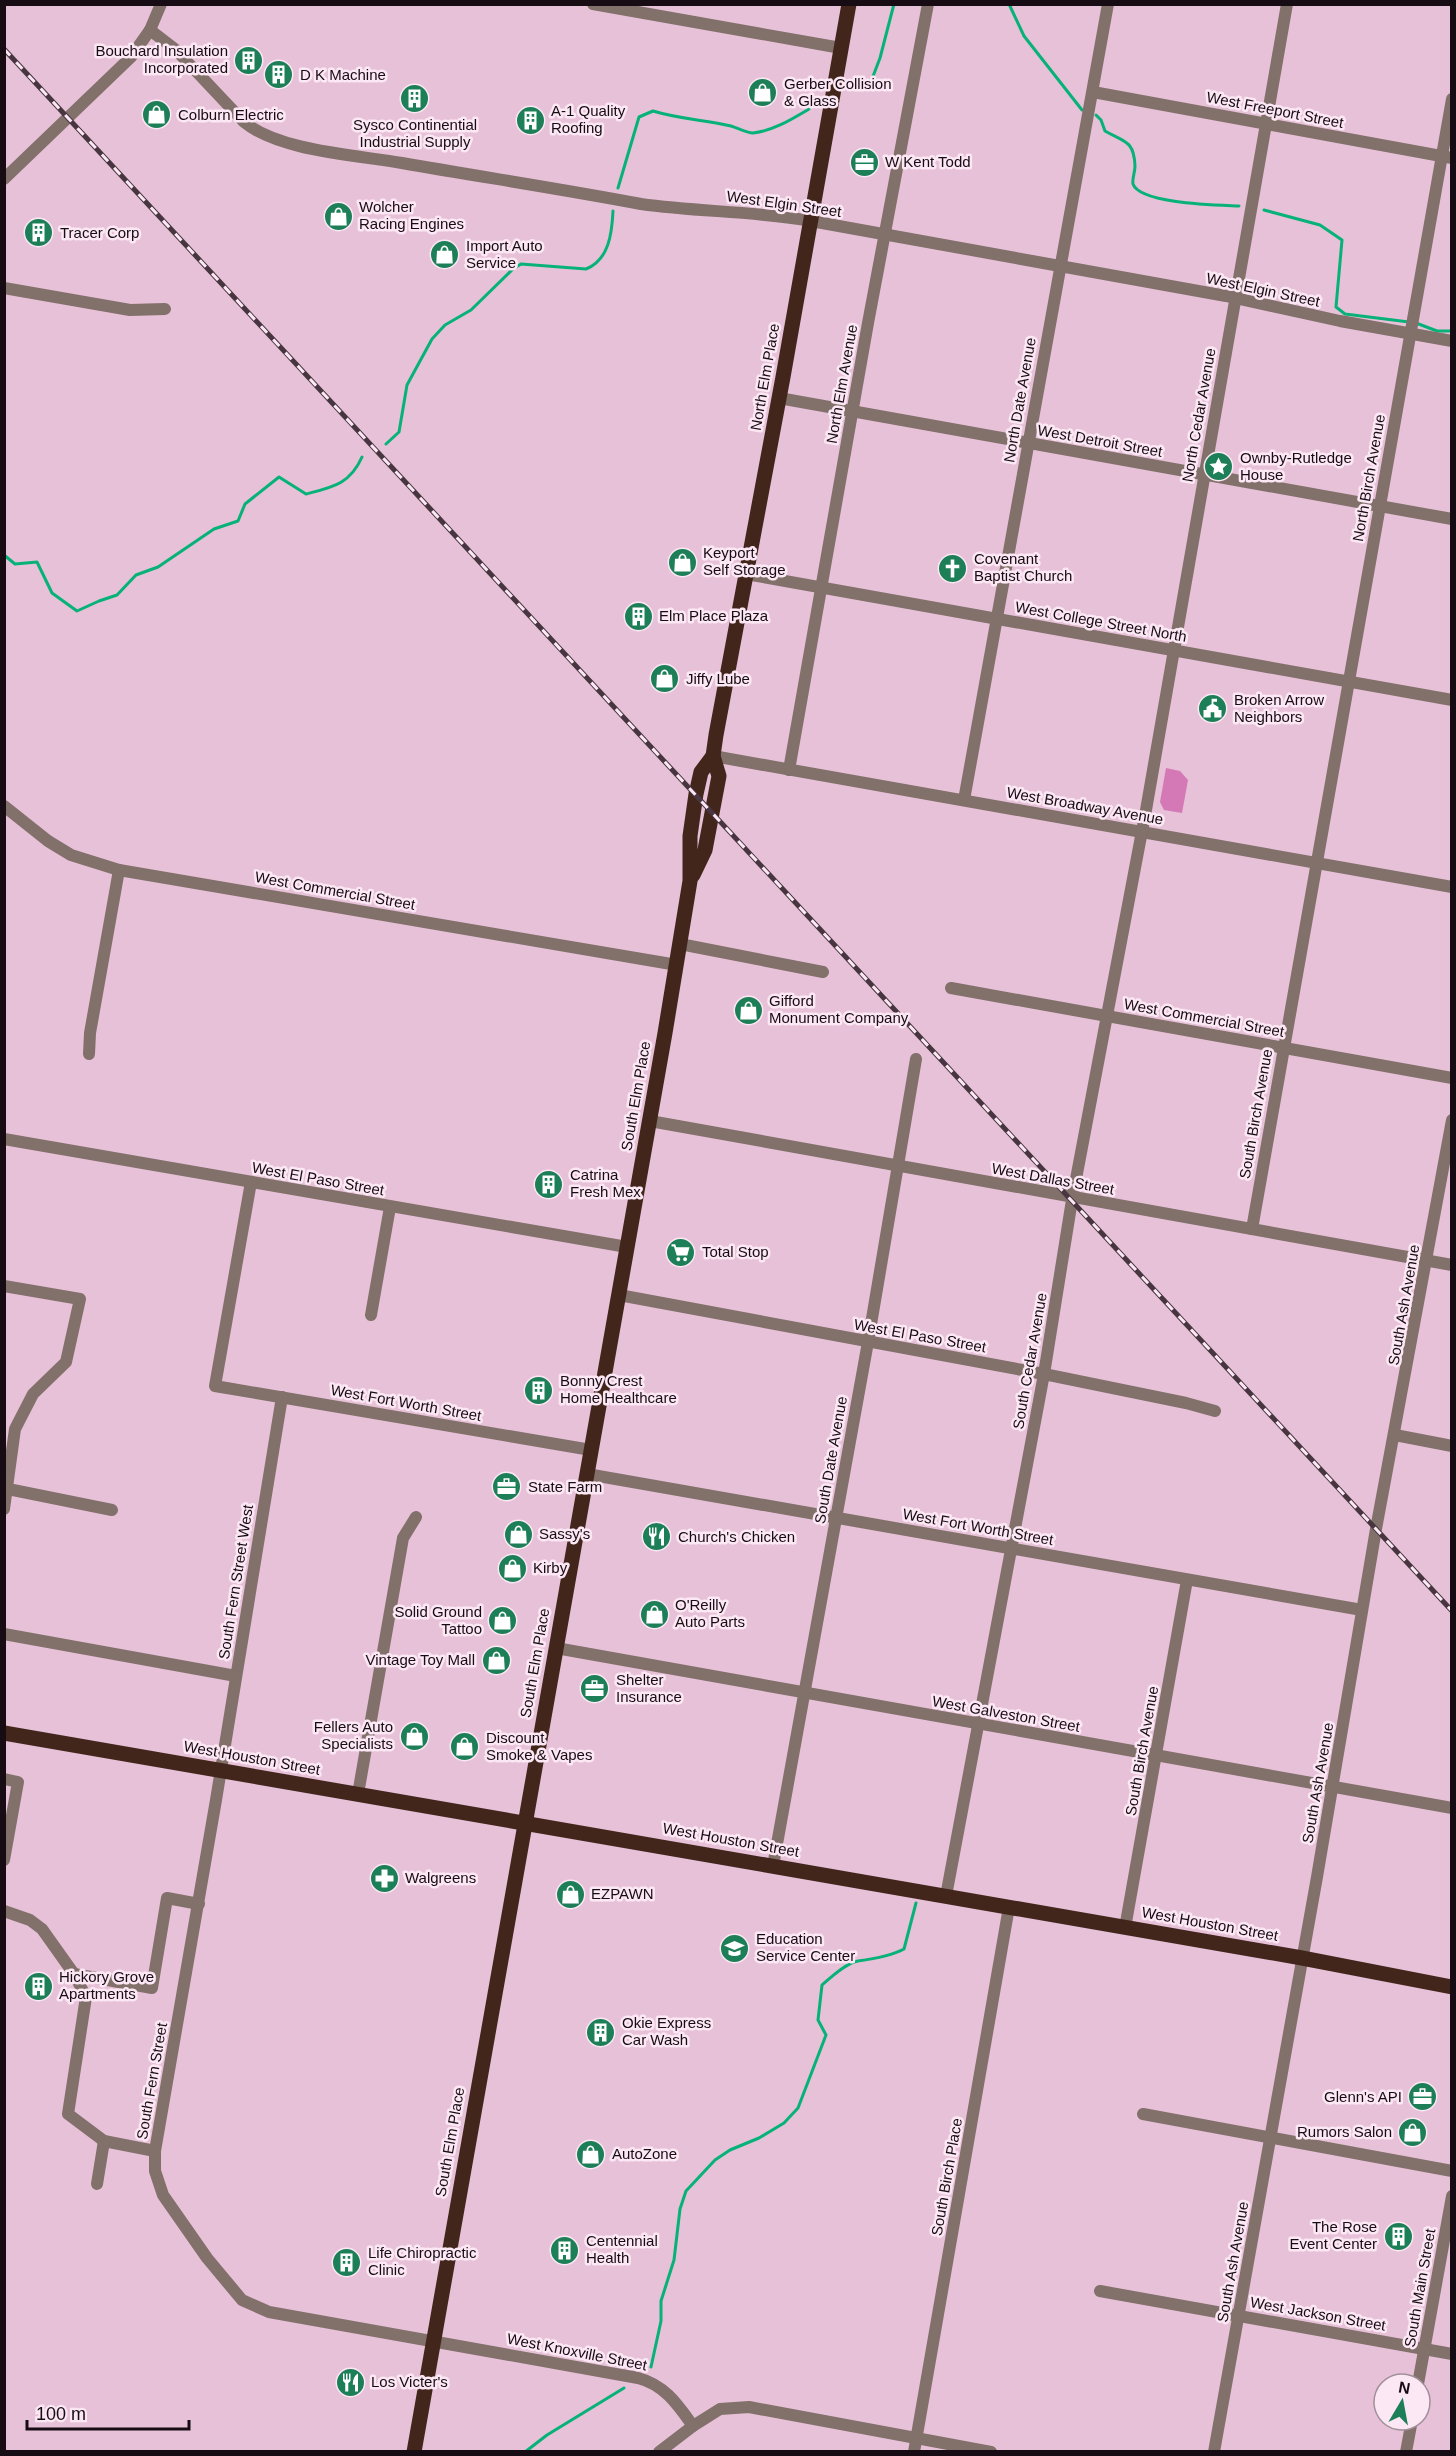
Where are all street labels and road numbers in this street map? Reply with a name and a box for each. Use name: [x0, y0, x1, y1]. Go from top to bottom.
street label: West Freeport Street: [1205, 88, 1346, 131]
street label: West Elgin Street: [726, 187, 843, 220]
street label: West Elgin Street: [1205, 269, 1322, 310]
street label: North Elm Place: [747, 322, 782, 432]
street label: North Elm Avenue: [823, 323, 860, 445]
street label: North Date Avenue: [1000, 336, 1039, 464]
street label: North Cedar Avenue: [1178, 347, 1219, 483]
street label: North Birch Avenue: [1349, 413, 1388, 543]
street label: West Detroit Street: [1036, 421, 1165, 460]
street label: West College Street North: [1014, 598, 1188, 645]
street label: West Broadway Avenue: [1005, 783, 1165, 828]
street label: West Commercial Street: [254, 868, 417, 913]
street label: West Commercial Street: [1123, 995, 1286, 1040]
street label: South Elm Place: [618, 1040, 654, 1152]
street label: South Birch Avenue: [1236, 1048, 1275, 1180]
street label: West El Paso Street: [251, 1159, 386, 1199]
street label: West Dallas Street: [991, 1159, 1116, 1198]
street label: South Ash Avenue: [1385, 1243, 1423, 1367]
street label: South Cedar Avenue: [1009, 1291, 1050, 1430]
street label: West El Paso Street: [853, 1316, 988, 1356]
street label: West Fort Worth Street: [329, 1381, 484, 1424]
street label: South Date Avenue: [811, 1395, 850, 1525]
street label: South Fern Street West: [215, 1503, 256, 1661]
street label: West Fort Worth Street: [901, 1505, 1056, 1548]
street label: South Elm Place: [517, 1607, 553, 1719]
street label: South Birch Avenue: [1122, 1685, 1161, 1817]
street label: West Galveston Street: [931, 1692, 1082, 1735]
street label: South Ash Avenue: [1299, 1721, 1337, 1845]
street label: West Houston Street: [183, 1737, 322, 1778]
street label: West Houston Street: [662, 1819, 801, 1860]
street label: West Houston Street: [1141, 1903, 1280, 1944]
street label: South Fern Street: [133, 2020, 170, 2141]
street label: South Elm Place: [432, 2086, 468, 2198]
street label: South Birch Place: [928, 2117, 965, 2237]
street label: South Ash Avenue: [1214, 2200, 1252, 2324]
street label: South Main Street: [1401, 2227, 1438, 2349]
street label: West Jackson Street: [1249, 2293, 1388, 2334]
street label: West Knoxville Street: [506, 2330, 649, 2374]

